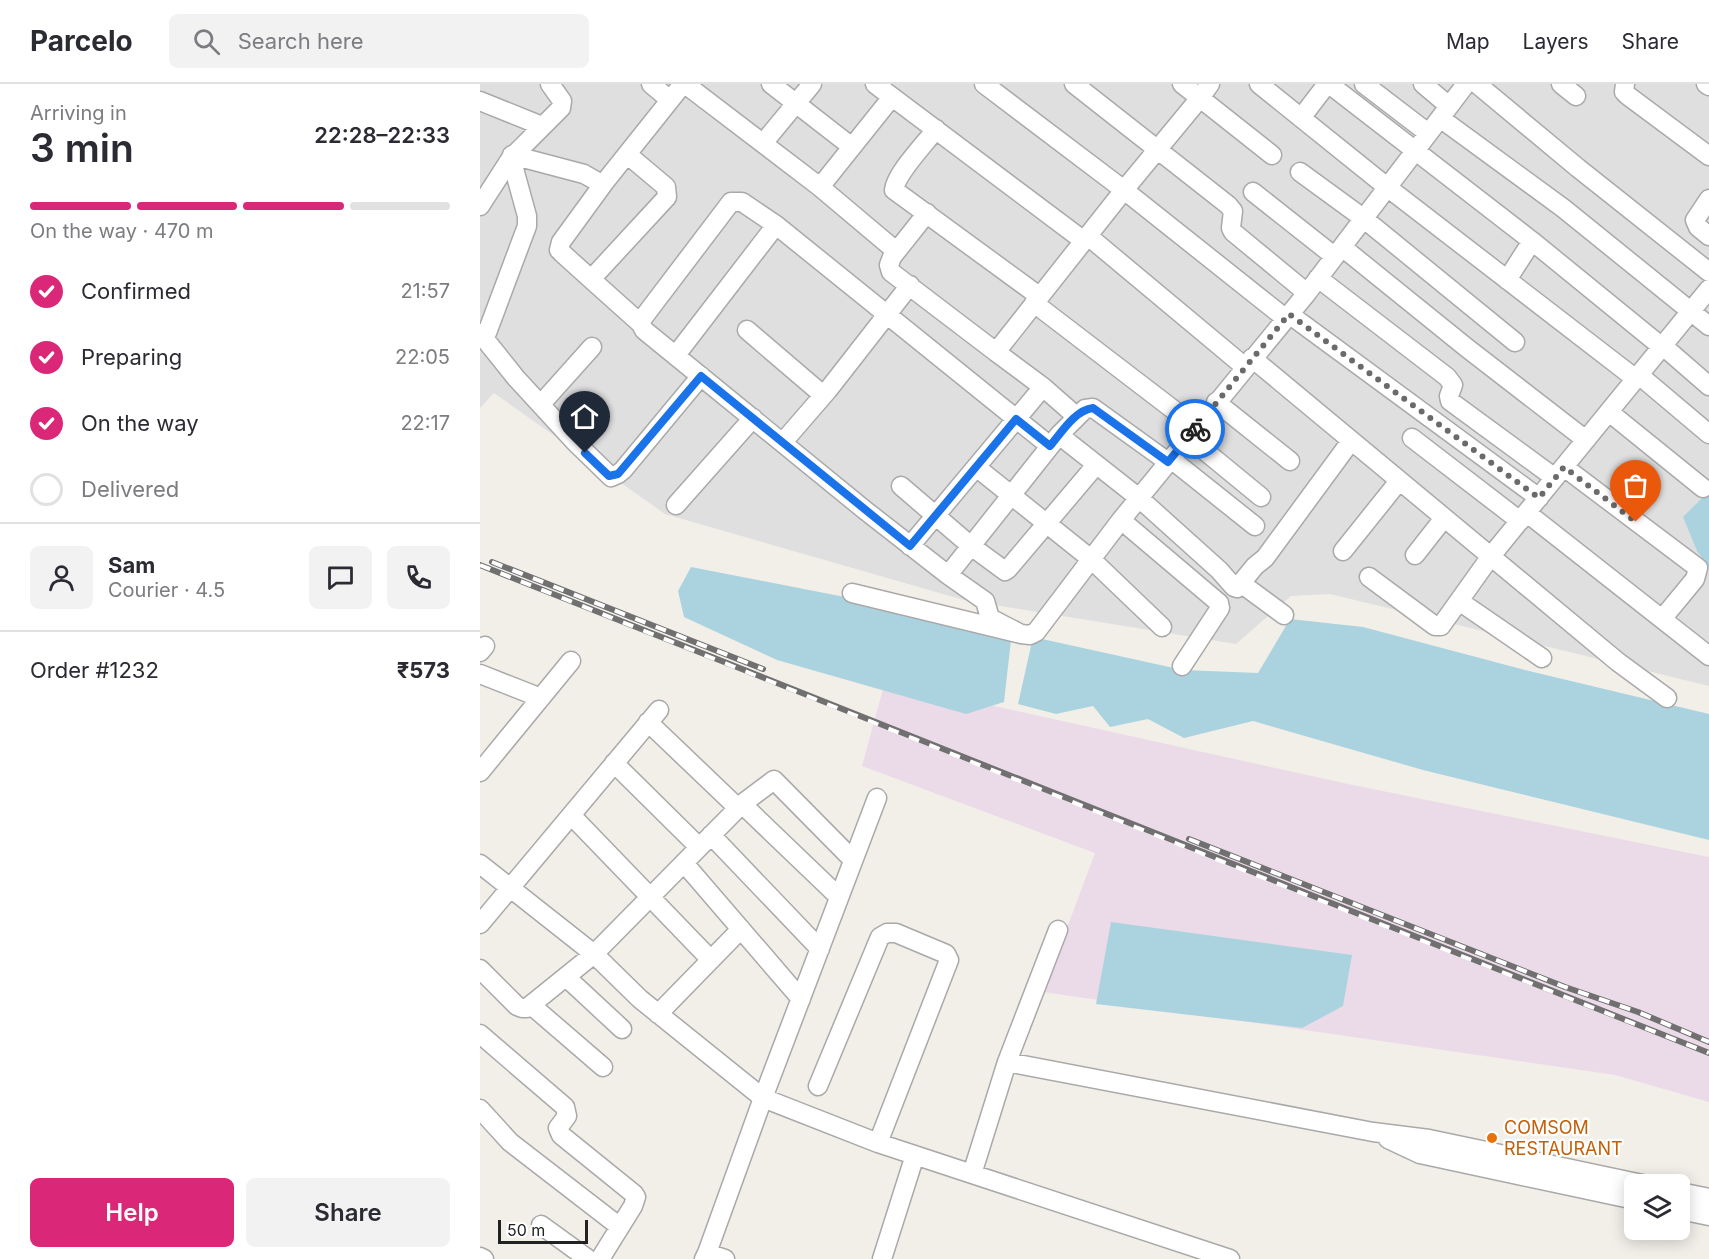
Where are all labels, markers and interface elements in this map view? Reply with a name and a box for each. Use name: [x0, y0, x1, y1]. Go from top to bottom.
search box: [169, 14, 589, 68]
text: Parcelo: [30, 24, 133, 58]
icon: search: [190, 25, 223, 58]
text: Search here: [238, 28, 363, 54]
text: Map: [1446, 29, 1490, 54]
text: Layers: [1523, 29, 1589, 54]
text: Share: [1622, 29, 1679, 54]
text: Arriving in: [30, 101, 127, 125]
text: 22:28–22:33: [314, 122, 450, 148]
text: 3 min: [30, 124, 134, 171]
text: On the way · 470 m: [30, 219, 214, 243]
icon: check: [30, 275, 63, 308]
text: Confirmed: [81, 278, 191, 304]
text: 21:57: [400, 279, 450, 303]
icon: check: [30, 341, 63, 374]
text: Preparing: [81, 344, 182, 370]
text: 22:05: [395, 345, 450, 369]
pin: [559, 391, 610, 453]
courier: [1165, 399, 1225, 459]
icon: home: [568, 400, 601, 433]
icon: check: [30, 407, 63, 440]
text: On the way: [81, 410, 199, 436]
text: 22:17: [400, 411, 450, 435]
icon: bike: [1179, 413, 1212, 446]
pin: [1610, 460, 1661, 522]
icon: bag: [1619, 469, 1652, 502]
text: Delivered: [81, 476, 179, 502]
button: person: [30, 546, 93, 609]
button: chat: [309, 546, 372, 609]
button: phone: [387, 546, 450, 609]
text: Sam: [108, 552, 155, 578]
text: Courier · 4.5: [108, 578, 225, 602]
text: Order #1232: [30, 657, 159, 683]
text: ₹573: [397, 657, 450, 683]
place label: COMSOM RESTAURANT: [1504, 1117, 1623, 1159]
marker: COMSOM RESTAURANT: [1485, 1131, 1499, 1145]
map controls: [1624, 1174, 1690, 1240]
button: layers: [1624, 1174, 1690, 1240]
button: Help: [30, 1178, 234, 1247]
button: Share: [246, 1178, 450, 1247]
scale bar: [498, 1217, 588, 1244]
text: 50 m: [507, 1220, 545, 1240]

